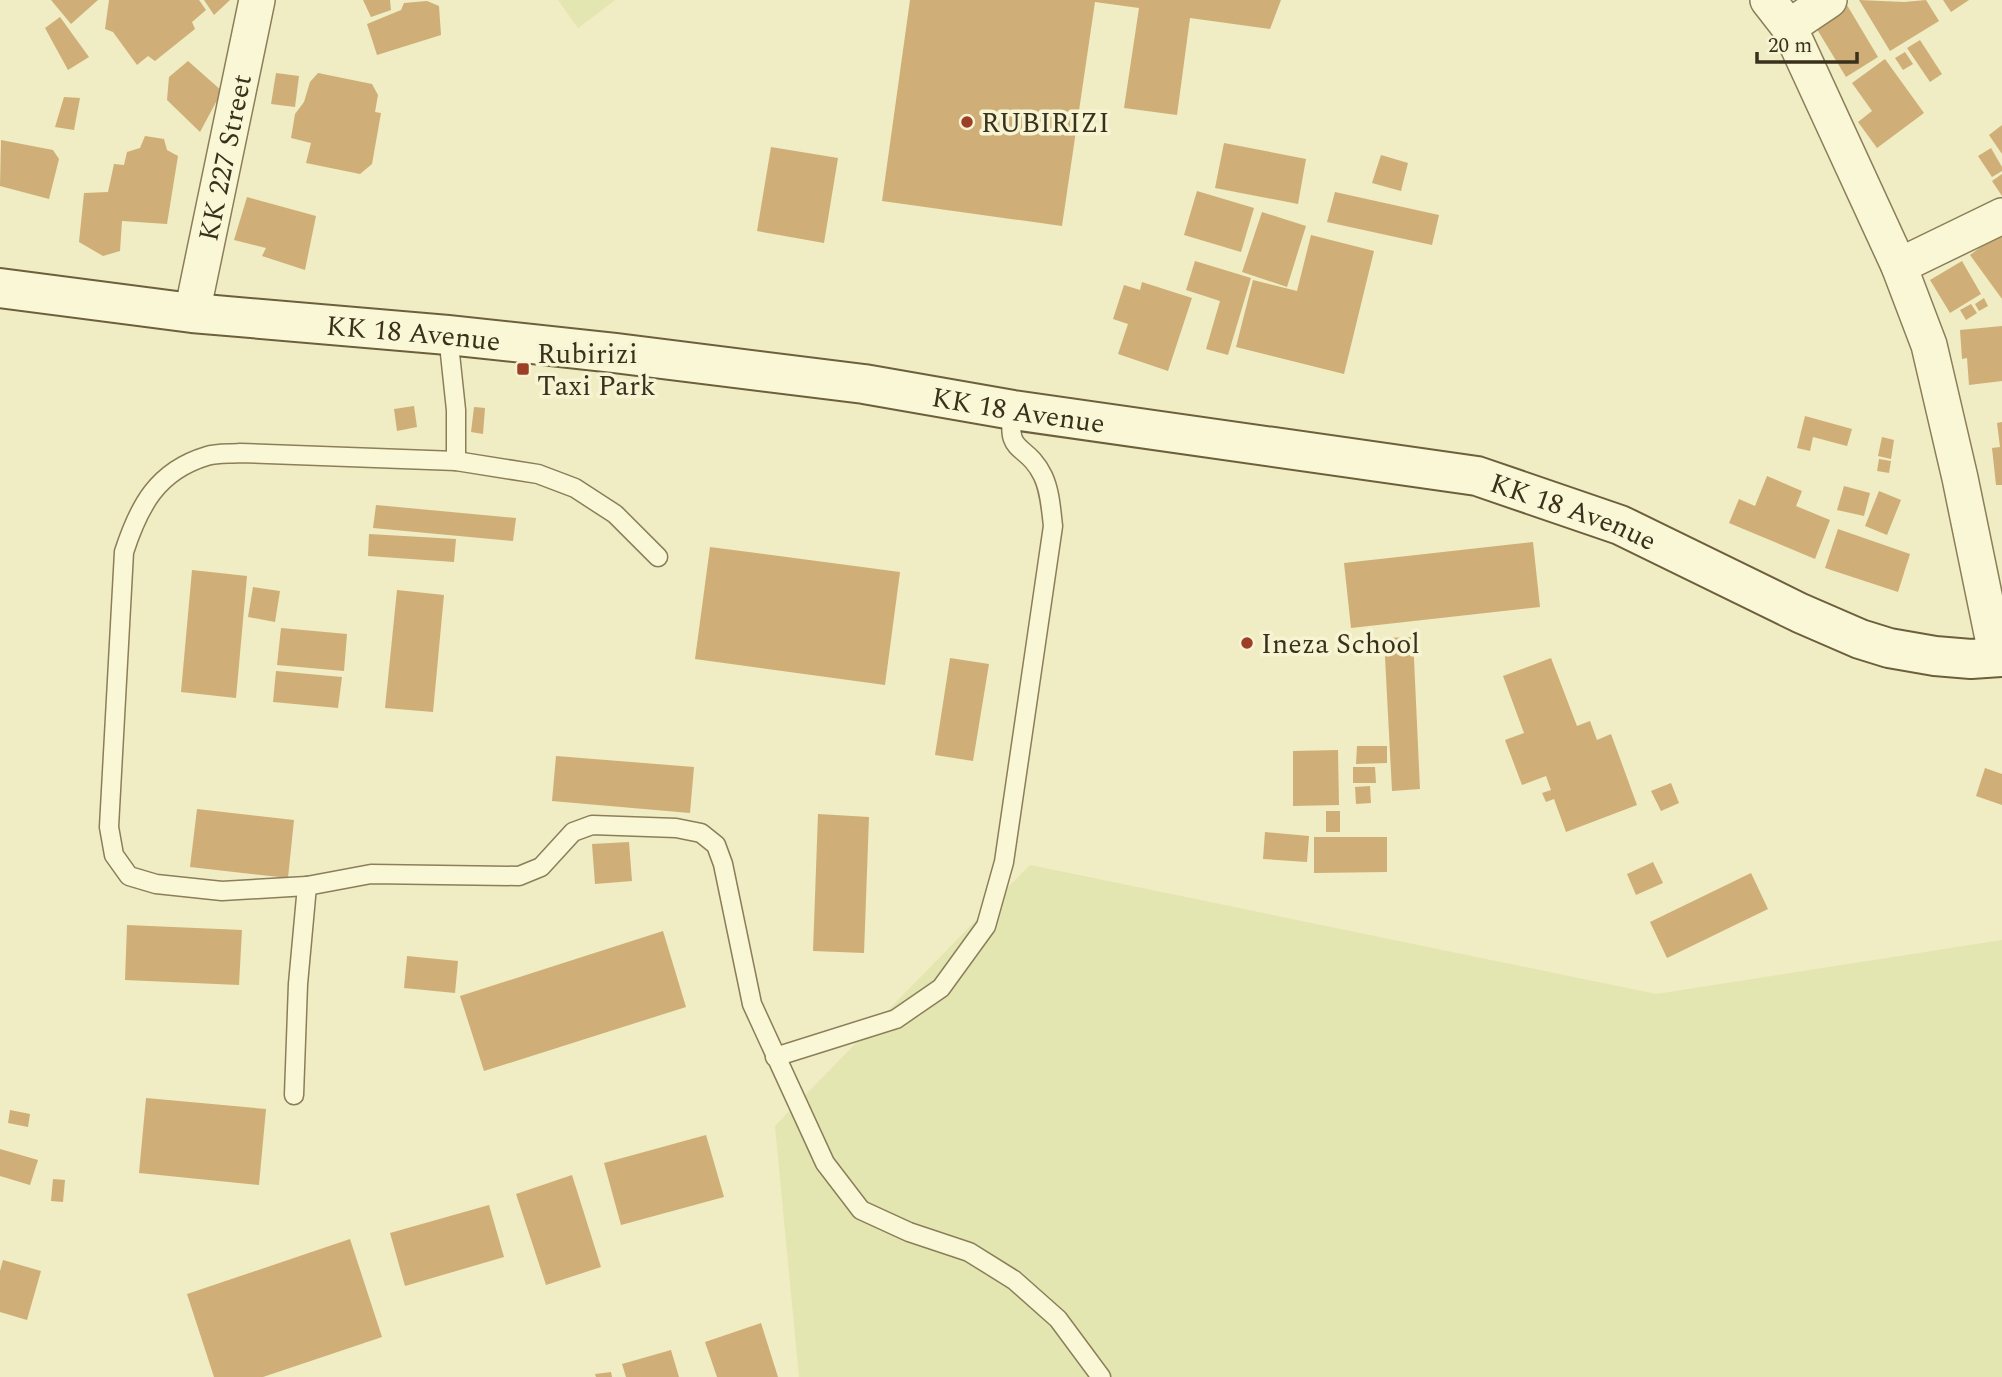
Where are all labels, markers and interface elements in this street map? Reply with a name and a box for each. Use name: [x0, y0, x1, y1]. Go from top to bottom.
scale bar: [1757, 21, 1857, 65]
text: 20 m: [1768, 30, 1812, 62]
street label: KK 227 Street: [187, 70, 264, 245]
place label: RUBIRIZI: [981, 102, 1109, 145]
marker: RUBIRIZI: [959, 114, 975, 130]
street label: KK 18 Avenue: [325, 305, 503, 364]
place label: Rubirizi Taxi Park: [537, 333, 656, 408]
marker: Rubirizi Taxi Park: [515, 361, 531, 377]
street label: KK 18 Avenue: [928, 376, 1108, 446]
street label: KK 18 Avenue: [1484, 462, 1664, 563]
place label: Ineza School: [1261, 623, 1420, 666]
marker: Ineza School: [1239, 635, 1255, 651]

